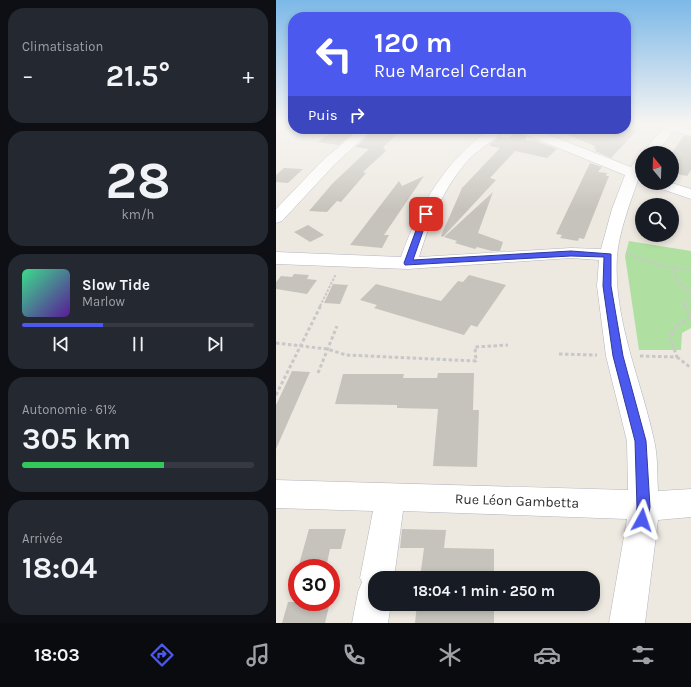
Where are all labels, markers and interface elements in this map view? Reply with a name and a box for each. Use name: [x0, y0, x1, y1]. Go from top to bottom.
text: 120 m: [374, 26, 452, 59]
icon: left: [308, 28, 360, 80]
text: Climatisation: [22, 39, 103, 54]
text: 21.5°: [106, 58, 170, 94]
text: Rue Marcel Cerdan: [374, 60, 527, 82]
text: −: [22, 63, 34, 89]
text: +: [242, 63, 254, 89]
icon: right: [346, 104, 368, 126]
text: Puis: [308, 106, 338, 124]
north arrow: [635, 146, 679, 190]
map controls: [635, 146, 679, 242]
text: 28: [105, 150, 171, 211]
pin: [409, 197, 443, 231]
button: search: [635, 198, 679, 242]
icon: arrive: [415, 203, 437, 225]
text: km/h: [122, 207, 154, 222]
text: Slow Tide: [82, 276, 150, 294]
text: Marlow: [82, 294, 125, 309]
icon: previous: [50, 333, 72, 355]
icon: pause: [127, 333, 149, 355]
icon: next: [204, 333, 226, 355]
text: Autonomie · 61%: [22, 402, 117, 417]
text: 305 km: [22, 421, 131, 457]
street label: Rue Léon Gambetta: [455, 490, 579, 512]
position arrow: [621, 499, 663, 541]
text: Arrivée: [22, 531, 63, 546]
text: 18:04: [22, 550, 97, 586]
speed limit sign: 30: [288, 559, 340, 611]
text: 18:04 · 1 min · 250 m: [413, 582, 555, 600]
icon: directions: [148, 641, 176, 669]
icon: music: [244, 641, 272, 669]
icon: phone: [340, 641, 368, 669]
icon: climate: [436, 641, 464, 669]
icon: car: [533, 641, 561, 669]
icon: filters: [629, 641, 657, 669]
text: 18:03: [34, 644, 80, 666]

